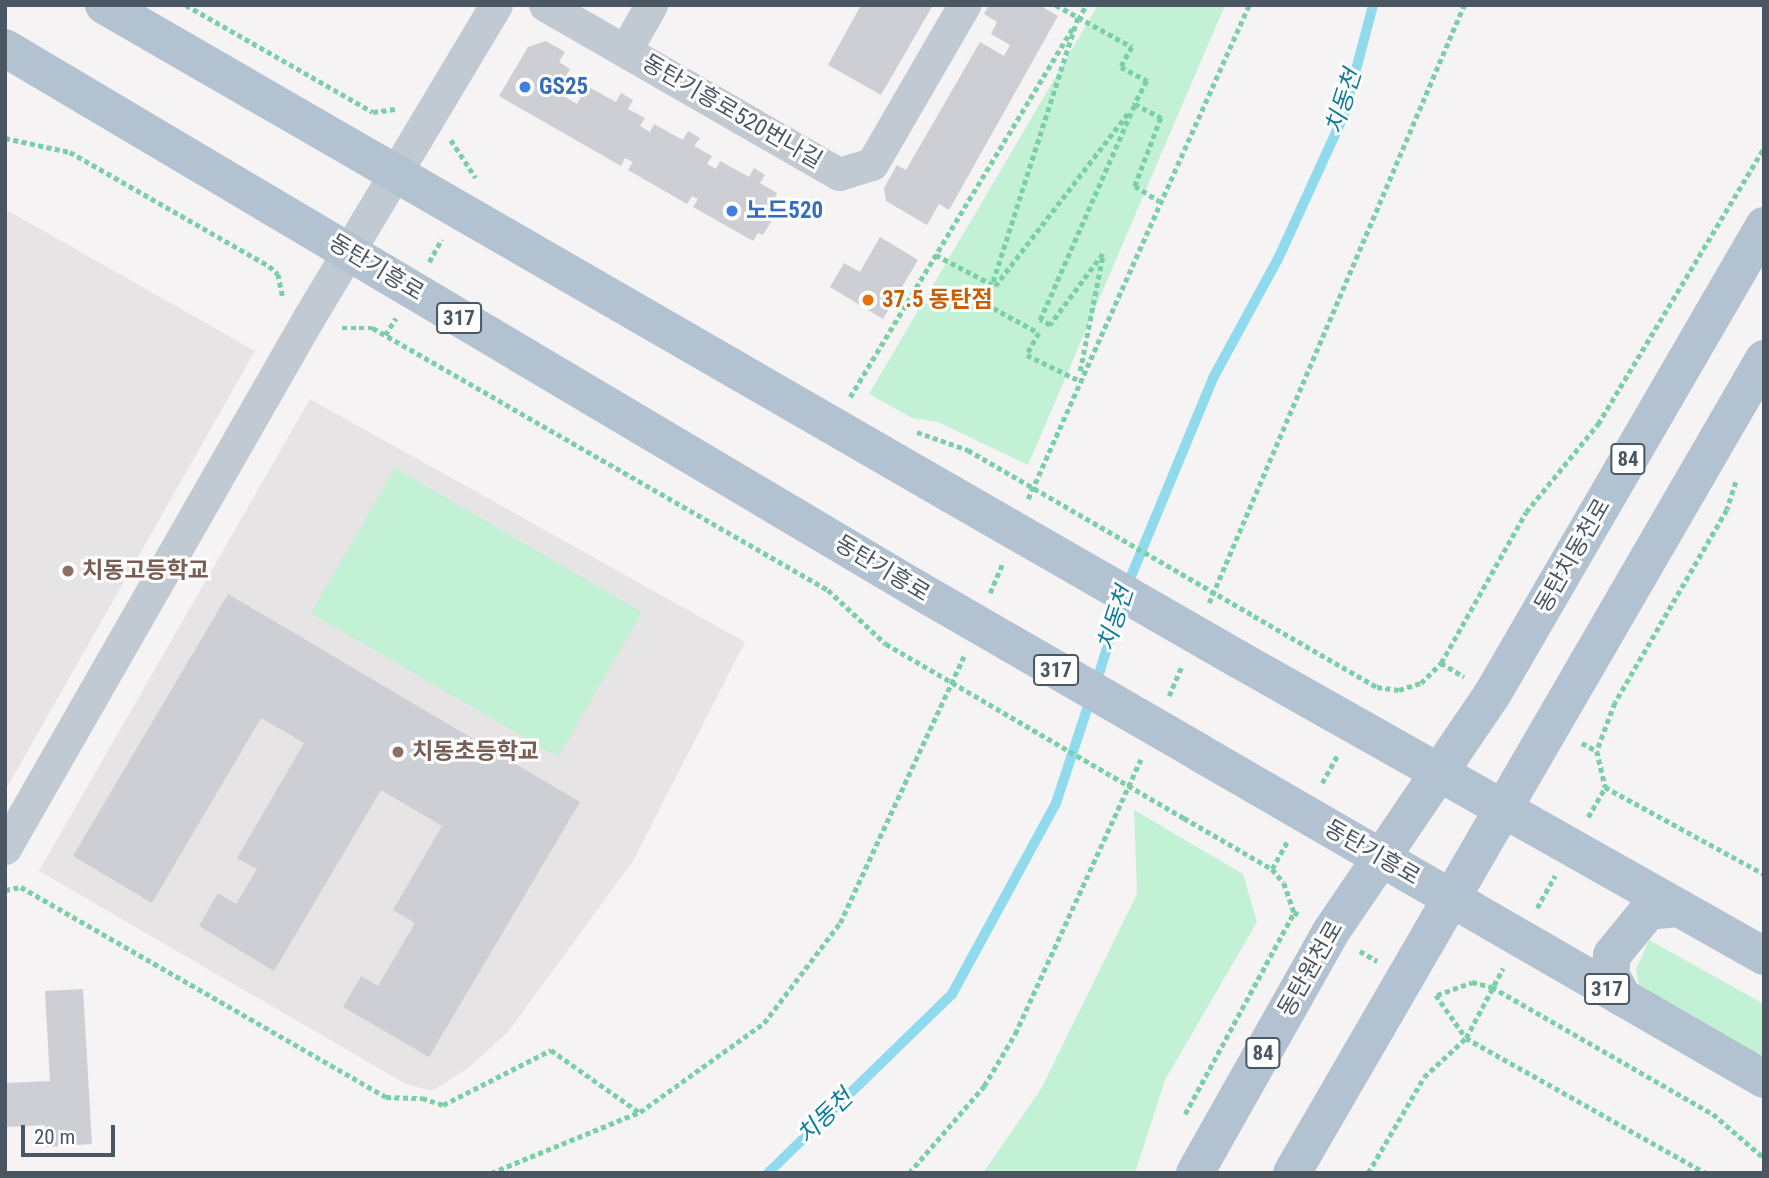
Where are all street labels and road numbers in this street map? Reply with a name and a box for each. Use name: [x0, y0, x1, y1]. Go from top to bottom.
street label: 동탄기흥로520번나길: [637, 49, 827, 175]
street label: 동탄기흥로: [324, 229, 428, 307]
road number: 317: [434, 300, 484, 336]
road number: 84: [1609, 442, 1647, 476]
street label: 동탄치동천로: [1529, 494, 1617, 618]
street label: 동탄기흥로: [830, 530, 934, 608]
road number: 317: [1032, 652, 1080, 688]
street label: 동탄기흥로: [1319, 815, 1425, 891]
street label: 동탄원천로: [1273, 916, 1349, 1022]
road number: 317: [1582, 972, 1632, 1006]
road number: 84: [1244, 1036, 1282, 1070]

